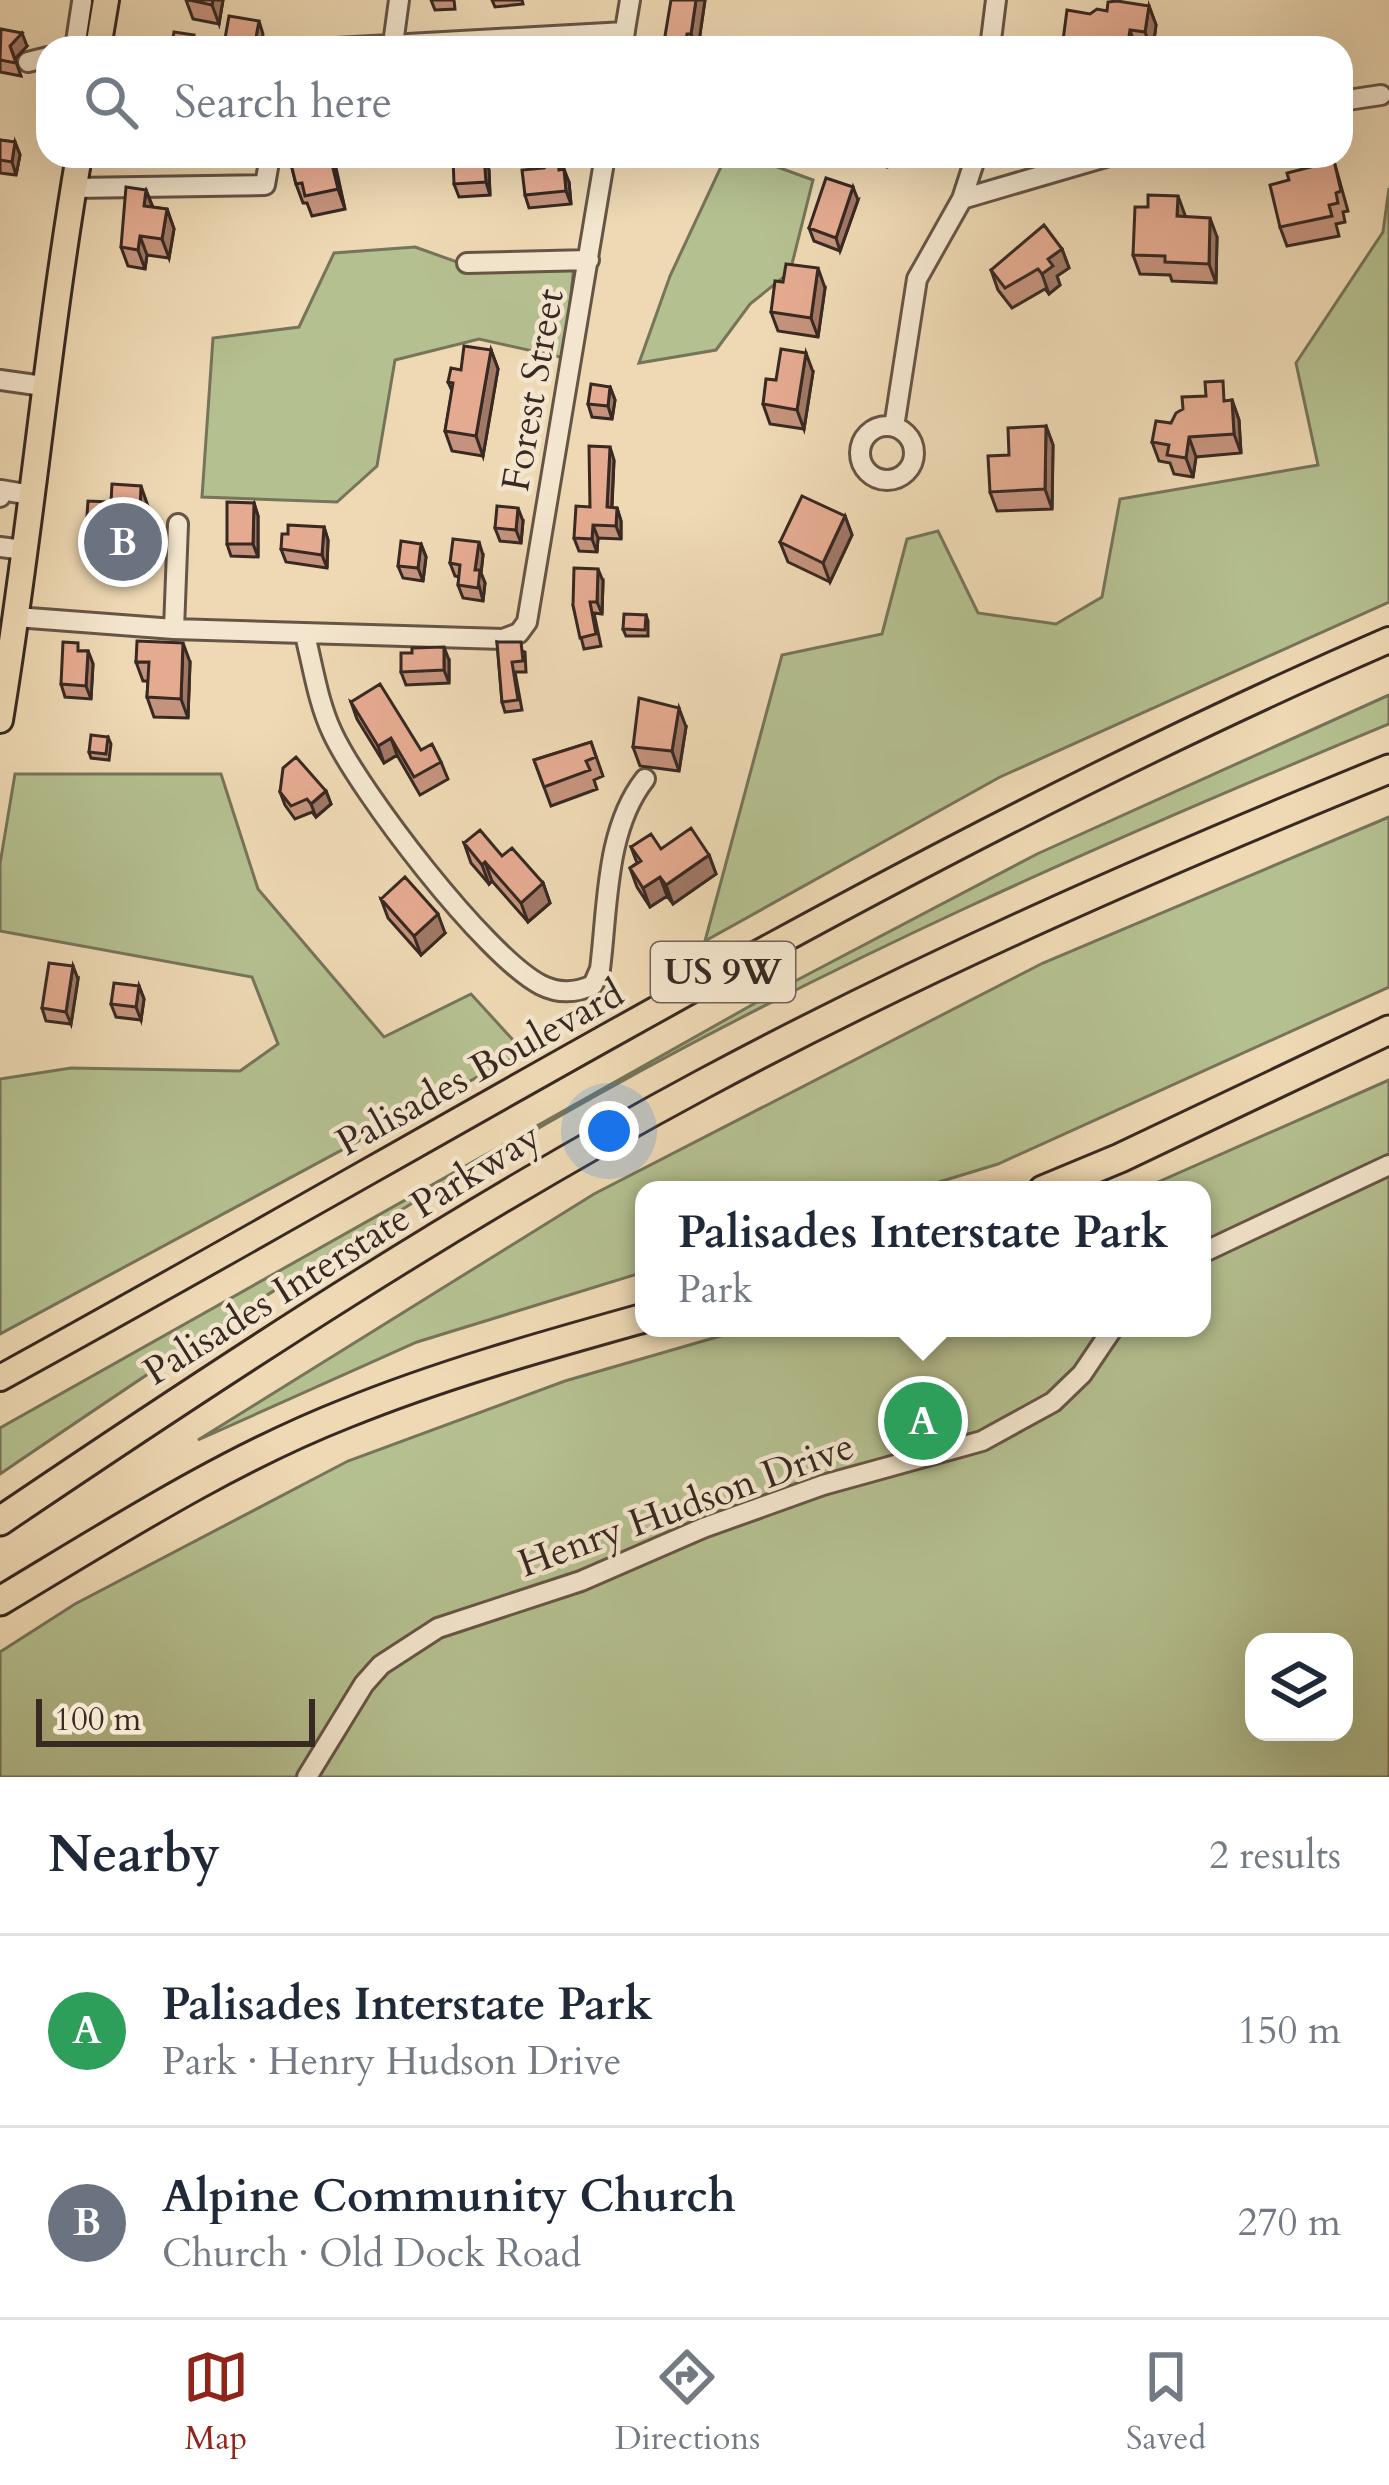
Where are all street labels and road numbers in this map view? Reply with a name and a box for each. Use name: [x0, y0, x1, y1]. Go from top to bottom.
street label: Forest Street: [489, 285, 577, 495]
road number: US 9W: [651, 942, 795, 1002]
street label: Palisades Boulevard: [327, 967, 633, 1169]
street label: Palisades Interstate Parkway: [133, 1110, 551, 1398]
street label: Henry Hudson Drive: [511, 1420, 861, 1590]

